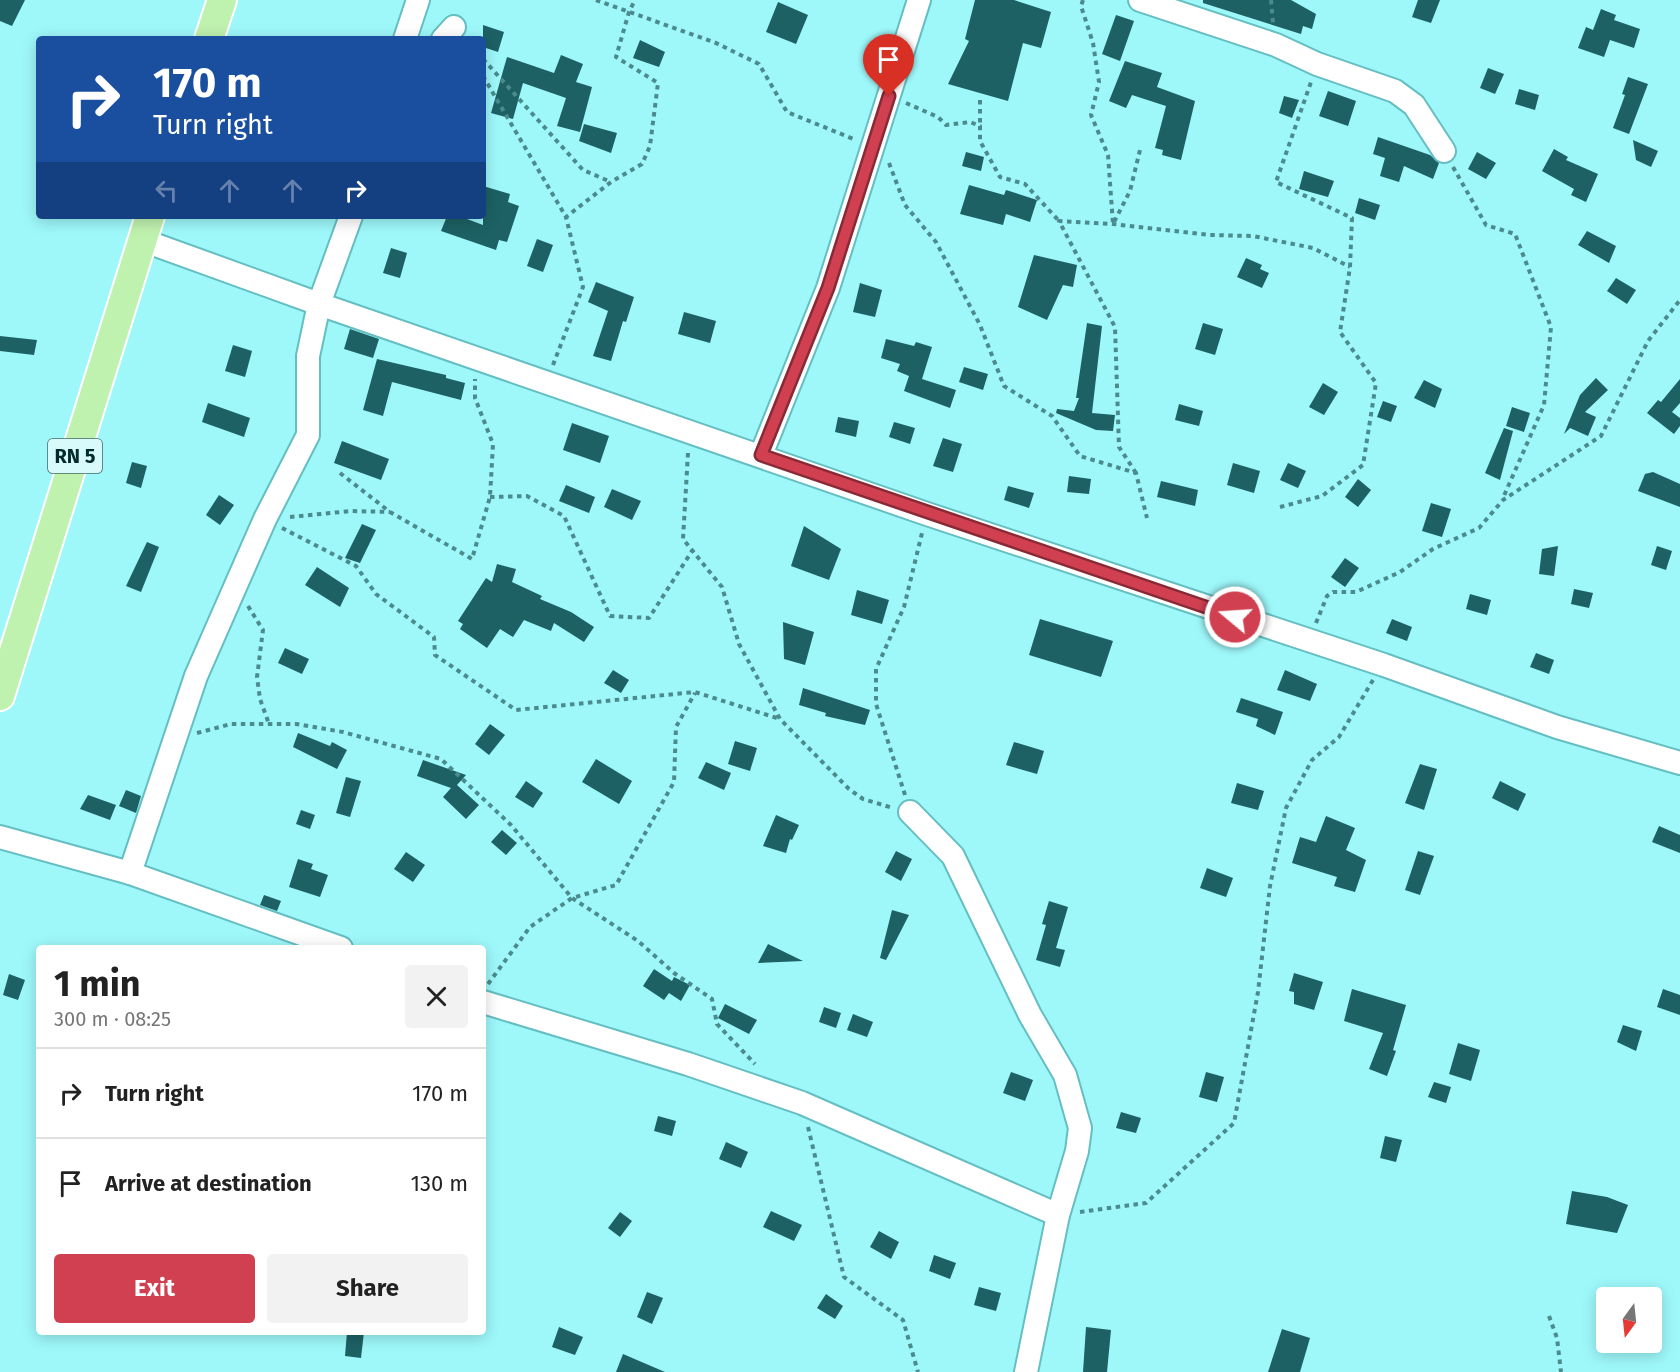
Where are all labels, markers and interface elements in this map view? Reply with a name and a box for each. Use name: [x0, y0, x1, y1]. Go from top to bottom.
pin: [863, 34, 914, 96]
icon: arrive: [872, 43, 905, 76]
text: 170 m: [153, 58, 262, 108]
icon: right: [54, 60, 132, 138]
text: Turn right: [153, 109, 273, 141]
icon: left: [150, 174, 183, 207]
icon: ahead: [213, 174, 246, 207]
icon: ahead: [276, 174, 309, 207]
icon: right: [339, 174, 372, 207]
road number: RN 5: [48, 439, 102, 473]
position arrow: [1203, 585, 1267, 649]
text: 1 min: [54, 962, 141, 1006]
button: close: [405, 965, 468, 1028]
text: 300 m · 08:25: [54, 1007, 171, 1031]
icon: right: [54, 1077, 87, 1110]
text: Turn right: [105, 1080, 204, 1107]
text: 170 m: [412, 1080, 468, 1107]
icon: arrive: [54, 1167, 87, 1200]
text: Arrive at destination: [105, 1170, 312, 1197]
text: 130 m: [411, 1170, 468, 1197]
button: Exit: [54, 1254, 255, 1323]
button: Share: [267, 1254, 468, 1323]
north arrow: [1596, 1287, 1662, 1353]
map controls: [1596, 1287, 1662, 1353]

